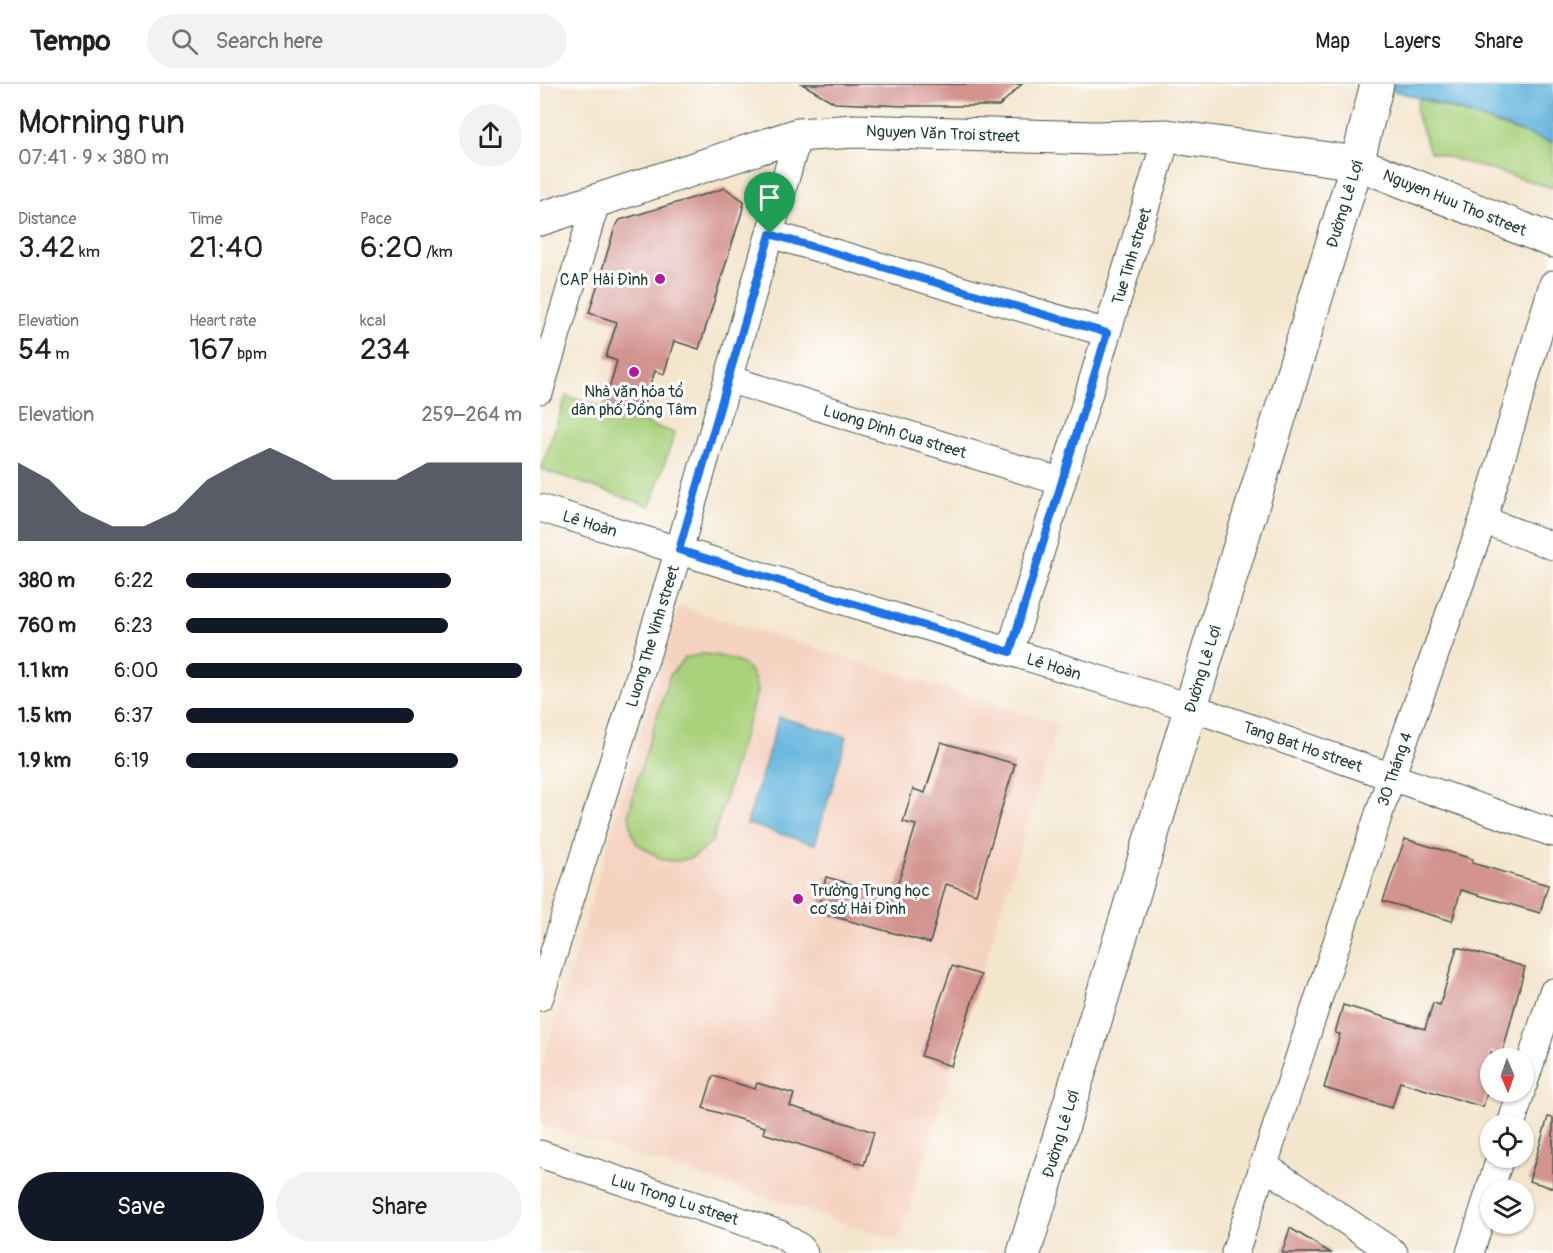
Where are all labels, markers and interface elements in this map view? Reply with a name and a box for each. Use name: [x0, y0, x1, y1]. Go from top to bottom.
search box: [147, 14, 567, 68]
text: Tempo: [30, 24, 111, 59]
icon: search: [168, 25, 201, 58]
text: Search here: [216, 27, 323, 55]
text: Map: [1315, 28, 1350, 55]
text: Layers: [1383, 28, 1441, 55]
text: Share: [1474, 28, 1523, 55]
text: Morning run: [18, 102, 185, 143]
button: share: [459, 104, 522, 167]
street label: Nguyen Văn Troi street: [866, 121, 1021, 147]
text: 07:41 · 9 × 380 m: [18, 145, 169, 170]
street label: Đường Lê Lợi: [1322, 158, 1368, 251]
street label: Nguyen Huu Tho street: [1380, 165, 1530, 241]
pin: [744, 172, 795, 234]
icon: arrive: [753, 181, 786, 214]
street label: Tue Tinh street: [1108, 205, 1156, 307]
text: Distance: [18, 209, 77, 229]
text: Time: [189, 209, 222, 229]
text: Pace: [360, 209, 392, 229]
text: 3.42: [18, 229, 75, 266]
text: 21:40: [189, 229, 263, 266]
text: 6:20: [360, 229, 423, 266]
text: km: [75, 242, 100, 262]
text: /km: [423, 242, 453, 262]
place label: CAP Hải Đình: [560, 270, 648, 290]
marker: CAP Hải Đình: [653, 272, 667, 286]
text: Elevation: [18, 311, 79, 331]
text: Heart rate: [189, 311, 256, 331]
text: kcal: [360, 311, 386, 331]
text: 54: [18, 331, 52, 368]
text: 167: [189, 331, 234, 368]
text: 234: [360, 331, 410, 368]
text: m: [52, 344, 69, 364]
text: bpm: [234, 344, 267, 364]
marker: Nhà văn hóa tổ dân phố Đồng Tâm: [627, 365, 641, 379]
place label: Nhà văn hóa tổ dân phố Đồng Tâm: [571, 382, 697, 420]
street label: Luong Dinh Cua street: [821, 401, 969, 463]
text: Elevation: [18, 402, 94, 427]
text: 259–264 m: [421, 402, 522, 427]
street label: Lê Hoàn: [560, 506, 619, 542]
street label: Luong The Vinh street: [622, 562, 684, 710]
text: 380 m: [18, 568, 75, 593]
text: 6:22: [114, 568, 153, 593]
text: 760 m: [18, 613, 76, 638]
text: 6:23: [114, 613, 153, 638]
street label: Đường Lê Lợi: [1180, 623, 1226, 716]
street label: Lê Hoàn: [1024, 649, 1083, 685]
text: 1.1 km: [18, 658, 68, 683]
text: 6:00: [114, 658, 158, 683]
text: 1.5 km: [18, 703, 71, 728]
text: 6:37: [114, 703, 153, 728]
street label: Tang Bat Ho street: [1240, 717, 1365, 777]
street label: 30 Tháng 4: [1373, 730, 1417, 809]
text: 1.9 km: [18, 748, 71, 773]
text: 6:19: [114, 748, 149, 773]
place label: Trường Trung học cơ sở Hải Đình: [810, 881, 930, 919]
marker: Trường Trung học cơ sở Hải Đình: [791, 892, 805, 906]
north arrow: [1480, 1048, 1534, 1102]
map controls: [1480, 1048, 1534, 1234]
street label: Đường Lê Lợi: [1038, 1088, 1084, 1181]
button: locate: [1480, 1114, 1534, 1168]
street label: Luu Trong Lu street: [608, 1170, 742, 1230]
button: Save: [18, 1172, 264, 1241]
button: Share: [276, 1172, 522, 1241]
button: layers: [1480, 1180, 1534, 1234]

